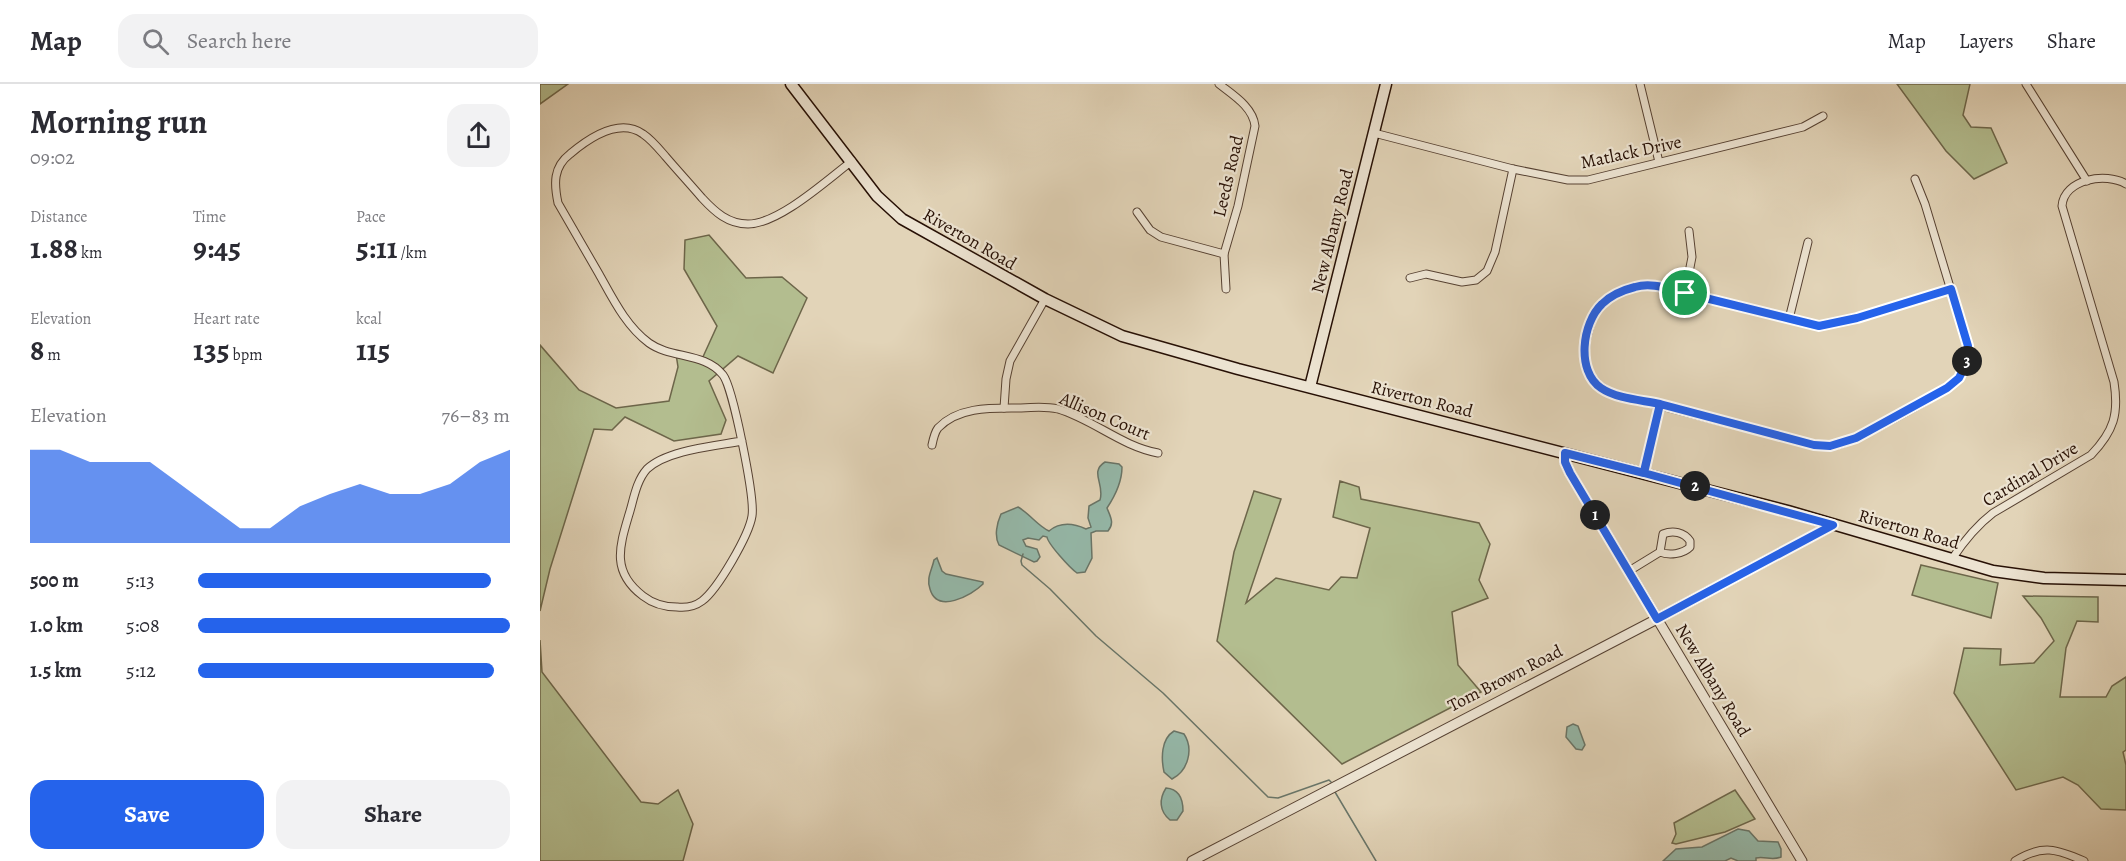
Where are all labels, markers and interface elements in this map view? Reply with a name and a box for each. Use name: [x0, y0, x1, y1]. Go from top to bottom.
search box: [118, 14, 538, 68]
text: Map: [30, 22, 82, 60]
icon: search: [139, 25, 172, 58]
text: Search here: [187, 26, 291, 56]
text: Map: [1887, 27, 1926, 55]
text: Layers: [1959, 27, 2014, 55]
text: Share: [2047, 27, 2096, 55]
text: Morning run: [30, 99, 207, 144]
button: share: [447, 104, 510, 167]
street label: Matlack Drive: [1578, 130, 1684, 174]
street label: Leeds Road: [1207, 132, 1249, 219]
text: 09:02: [30, 144, 75, 171]
street label: New Albany Road: [1305, 166, 1359, 296]
street label: Riverton Road: [919, 203, 1021, 276]
text: Distance: [30, 206, 87, 228]
text: Time: [193, 206, 226, 228]
text: Pace: [356, 206, 386, 228]
text: 1.88: [30, 228, 78, 268]
text: 9:45: [193, 228, 241, 268]
text: 5:11: [356, 228, 397, 268]
text: km: [78, 242, 102, 264]
text: /km: [397, 242, 427, 264]
pin: [1659, 267, 1710, 318]
icon: arrive: [1668, 276, 1701, 309]
text: Elevation: [30, 308, 91, 330]
text: Heart rate: [193, 308, 260, 330]
text: kcal: [356, 308, 382, 330]
text: 8: [30, 330, 44, 370]
text: 135: [193, 330, 229, 370]
text: 115: [356, 330, 390, 370]
text: m: [44, 344, 61, 366]
text: bpm: [229, 344, 263, 366]
pin: 3: [1952, 346, 1982, 376]
text: 3: [1964, 350, 1970, 372]
street label: Riverton Road: [1368, 375, 1476, 423]
street label: Allison Court: [1055, 386, 1154, 446]
text: Elevation: [30, 402, 107, 429]
text: 76–83 m: [442, 402, 510, 429]
street label: Cardinal Drive: [1978, 436, 2082, 512]
pin: 2: [1680, 471, 1710, 501]
text: 2: [1691, 475, 1699, 497]
pin: 1: [1580, 500, 1610, 530]
street label: Riverton Road: [1856, 503, 1963, 555]
text: 1: [1592, 504, 1598, 526]
text: 500 m: [30, 567, 79, 594]
text: 5:13: [126, 567, 155, 594]
text: 1.0 km: [30, 612, 83, 639]
text: 5:08: [126, 612, 160, 639]
street label: New Albany Road: [1670, 619, 1756, 741]
street label: Tom Brown Road: [1444, 639, 1567, 717]
text: 1.5 km: [30, 657, 82, 684]
text: 5:12: [126, 657, 156, 684]
button: Save: [30, 780, 264, 849]
button: Share: [276, 780, 510, 849]

